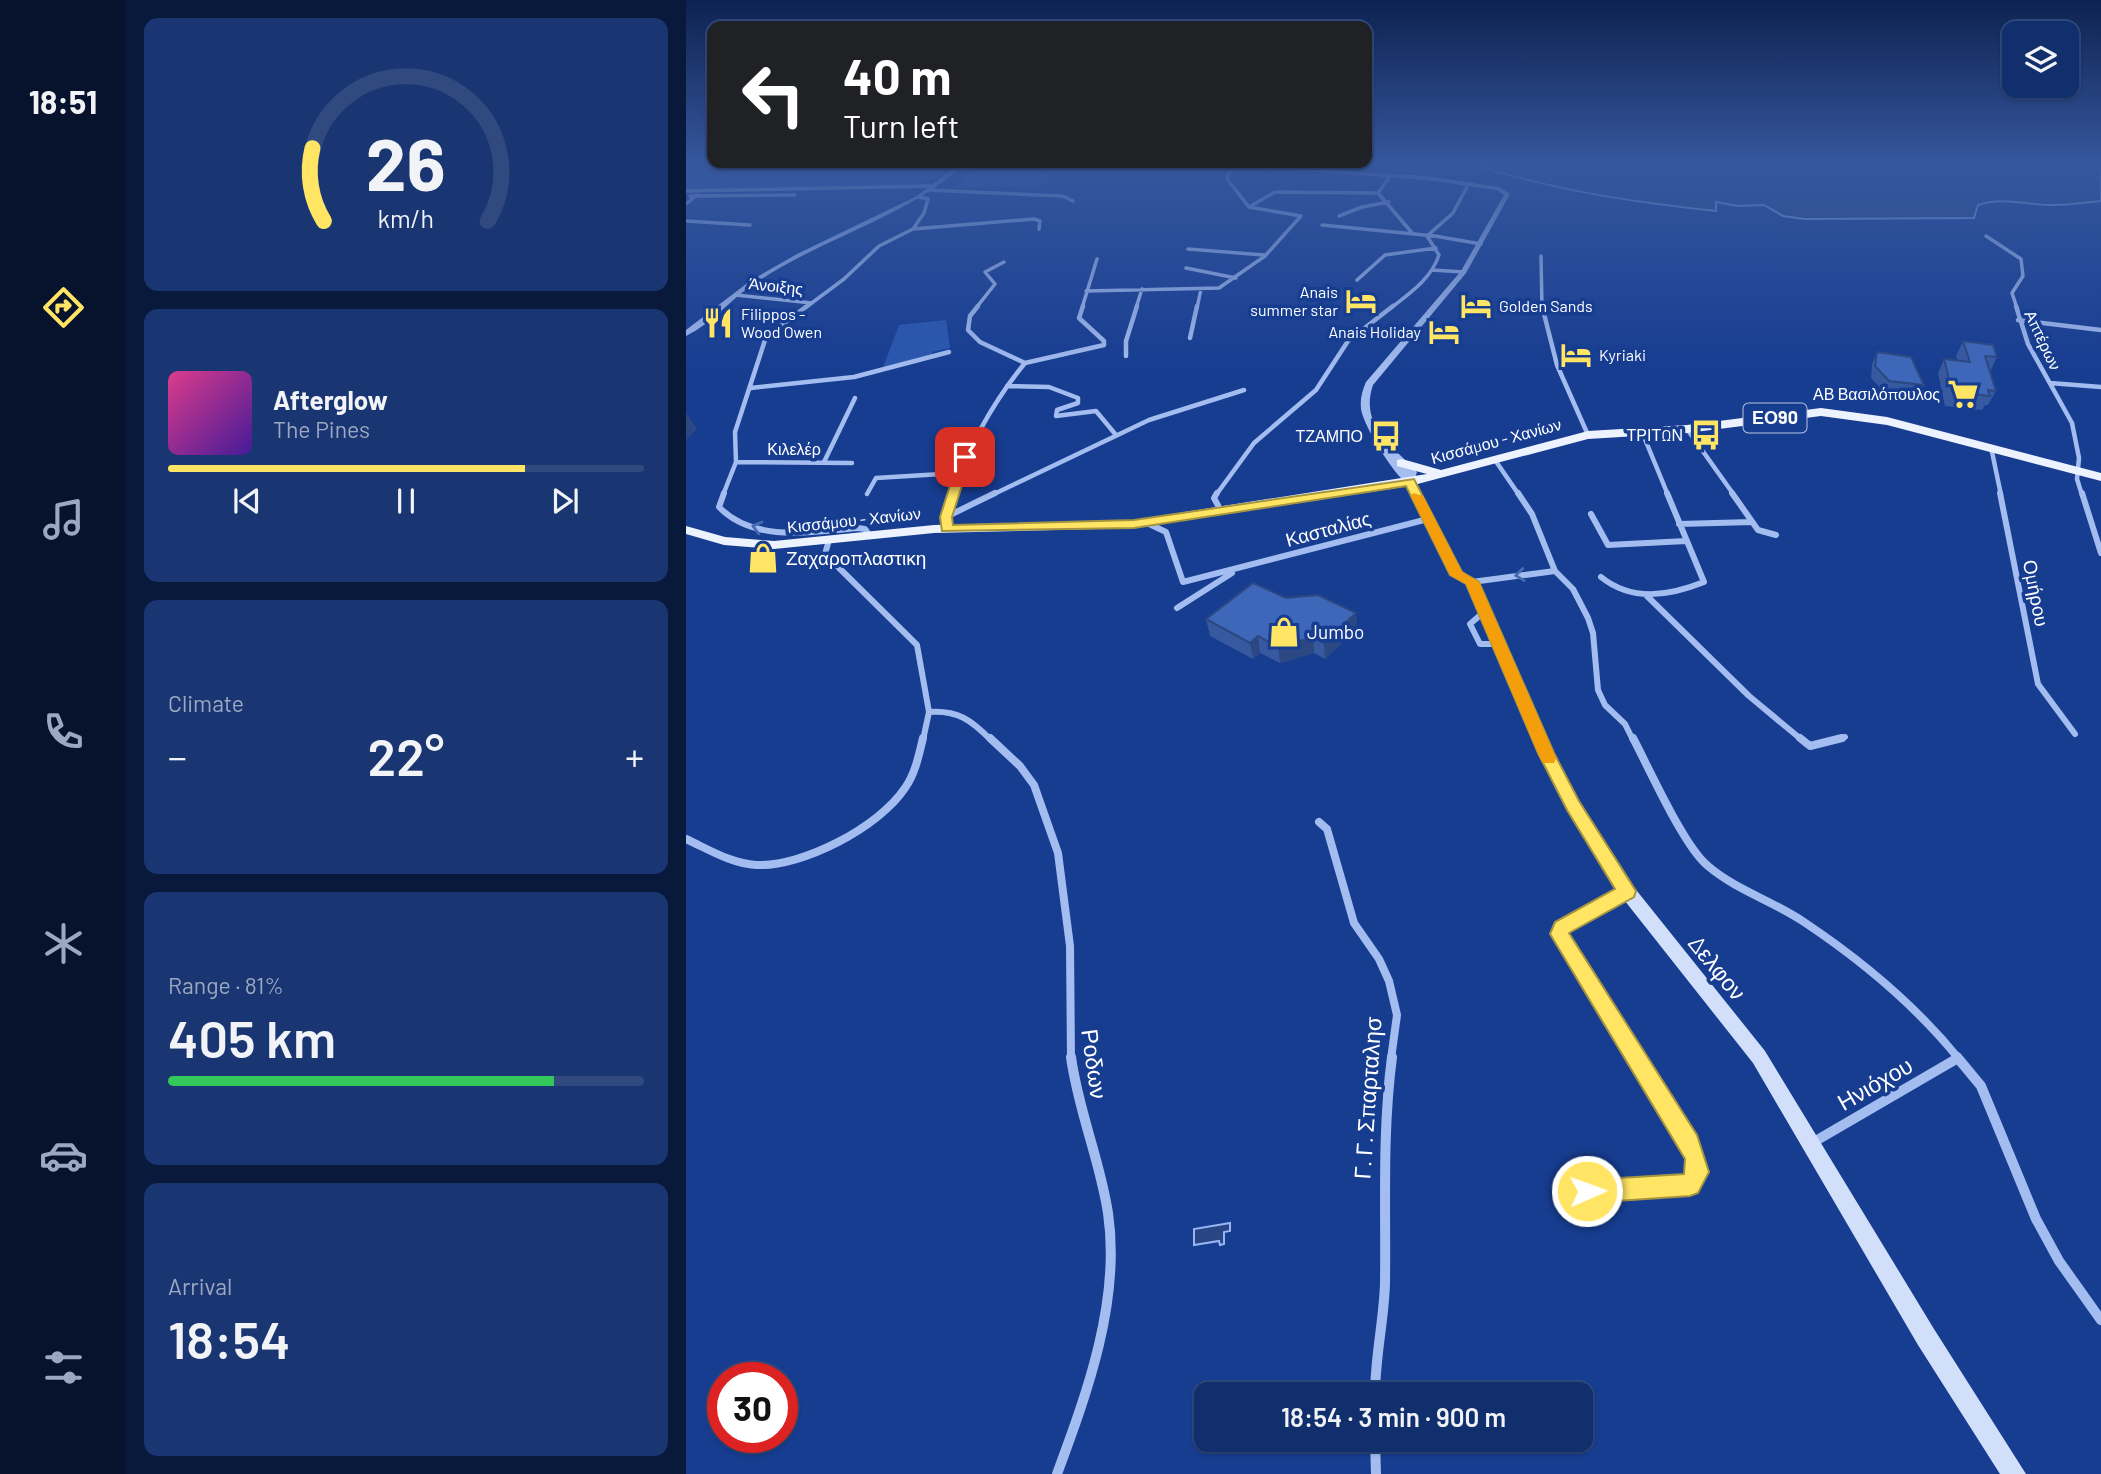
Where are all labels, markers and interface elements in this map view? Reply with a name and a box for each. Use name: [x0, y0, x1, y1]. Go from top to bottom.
map controls: [2002, 21, 2079, 98]
button: layers: [2002, 21, 2079, 98]
text: 40 m: [843, 46, 951, 105]
icon: left: [728, 49, 819, 140]
text: 18:51: [29, 82, 97, 120]
text: Turn left: [843, 106, 960, 144]
text: 26: [366, 118, 446, 206]
text: km/h: [378, 202, 434, 232]
street label: Άνοιξης: [748, 273, 804, 299]
place label: Anais summer star: [1250, 282, 1338, 319]
icon: directions: [39, 283, 88, 332]
hotel icon: Anais summer star: [1344, 284, 1378, 318]
hotel icon: Golden Sands: [1459, 289, 1493, 323]
place label: Golden Sands: [1499, 296, 1593, 315]
place label: Filippos - Wood Owen: [741, 304, 822, 341]
restaurant icon: Filippos - Wood Owen: [701, 306, 735, 340]
street label: Απτέρων: [2021, 307, 2066, 373]
hotel icon: Anais Holiday: [1427, 315, 1461, 349]
place label: Anais Holiday: [1328, 322, 1422, 341]
hotel icon: Kyriaki: [1559, 338, 1593, 372]
place label: Kyriaki: [1599, 345, 1646, 364]
supermarket icon: ΑΒ Βασιλόπουλος: [1946, 377, 1980, 411]
text: Afterglow: [273, 384, 388, 415]
place label: ΑΒ Βασιλόπουλος: [1813, 384, 1940, 403]
road number: ΕΟ90: [1744, 404, 1806, 432]
street label: Κισσάμου - Χανίων: [1429, 414, 1563, 467]
text: The Pines: [273, 415, 370, 443]
bus stop icon: ΤΡΙΤΩΝ: [1689, 418, 1723, 452]
bus stop icon: ΤΖΑΜΠΟ: [1369, 419, 1403, 453]
place label: ΤΡΙΤΩΝ: [1627, 425, 1683, 444]
place label: ΤΖΑΜΠΟ: [1295, 426, 1363, 445]
pin: [935, 427, 995, 487]
icon: arrive: [946, 438, 984, 476]
street label: Κιλελέρ: [767, 439, 821, 458]
icon: previous: [228, 482, 266, 520]
icon: pause: [387, 482, 425, 520]
icon: next: [546, 482, 584, 520]
icon: music: [39, 495, 88, 544]
street label: Κισσάμου - Χανίων: [786, 503, 922, 536]
street label: Κασταλίας: [1283, 506, 1373, 551]
one-way arrow: [752, 521, 764, 536]
shop icon: Ζαχαροπλαστικη: [746, 541, 780, 575]
place label: Ζαχαροπλαστικη: [786, 546, 926, 569]
street label: Ομήρου: [2019, 558, 2054, 628]
one-way arrow: [1514, 568, 1526, 583]
shop icon: Jumbo: [1267, 615, 1301, 649]
place label: Jumbo: [1307, 620, 1364, 643]
text: Climate: [168, 689, 244, 717]
icon: phone: [39, 707, 88, 756]
text: 22°: [368, 724, 444, 786]
text: −: [168, 733, 187, 779]
text: +: [625, 733, 644, 779]
icon: climate: [39, 919, 88, 968]
street label: Δελφον: [1683, 929, 1752, 1005]
text: Range · 81%: [168, 971, 284, 999]
text: 405 km: [168, 1006, 336, 1068]
street label: Γ. Γ. Σπαρταλησ: [1347, 1016, 1387, 1180]
street label: Ροδων: [1076, 1027, 1114, 1101]
street label: Ηνιόχου: [1832, 1050, 1917, 1116]
icon: car: [39, 1131, 88, 1180]
position arrow: [1550, 1154, 1624, 1228]
text: Arrival: [168, 1272, 232, 1300]
text: 18:54: [168, 1307, 291, 1369]
icon: filters: [39, 1343, 88, 1392]
speed limit sign: 30: [707, 1362, 798, 1453]
text: 18:54 · 3 min · 900 m: [1281, 1401, 1506, 1432]

